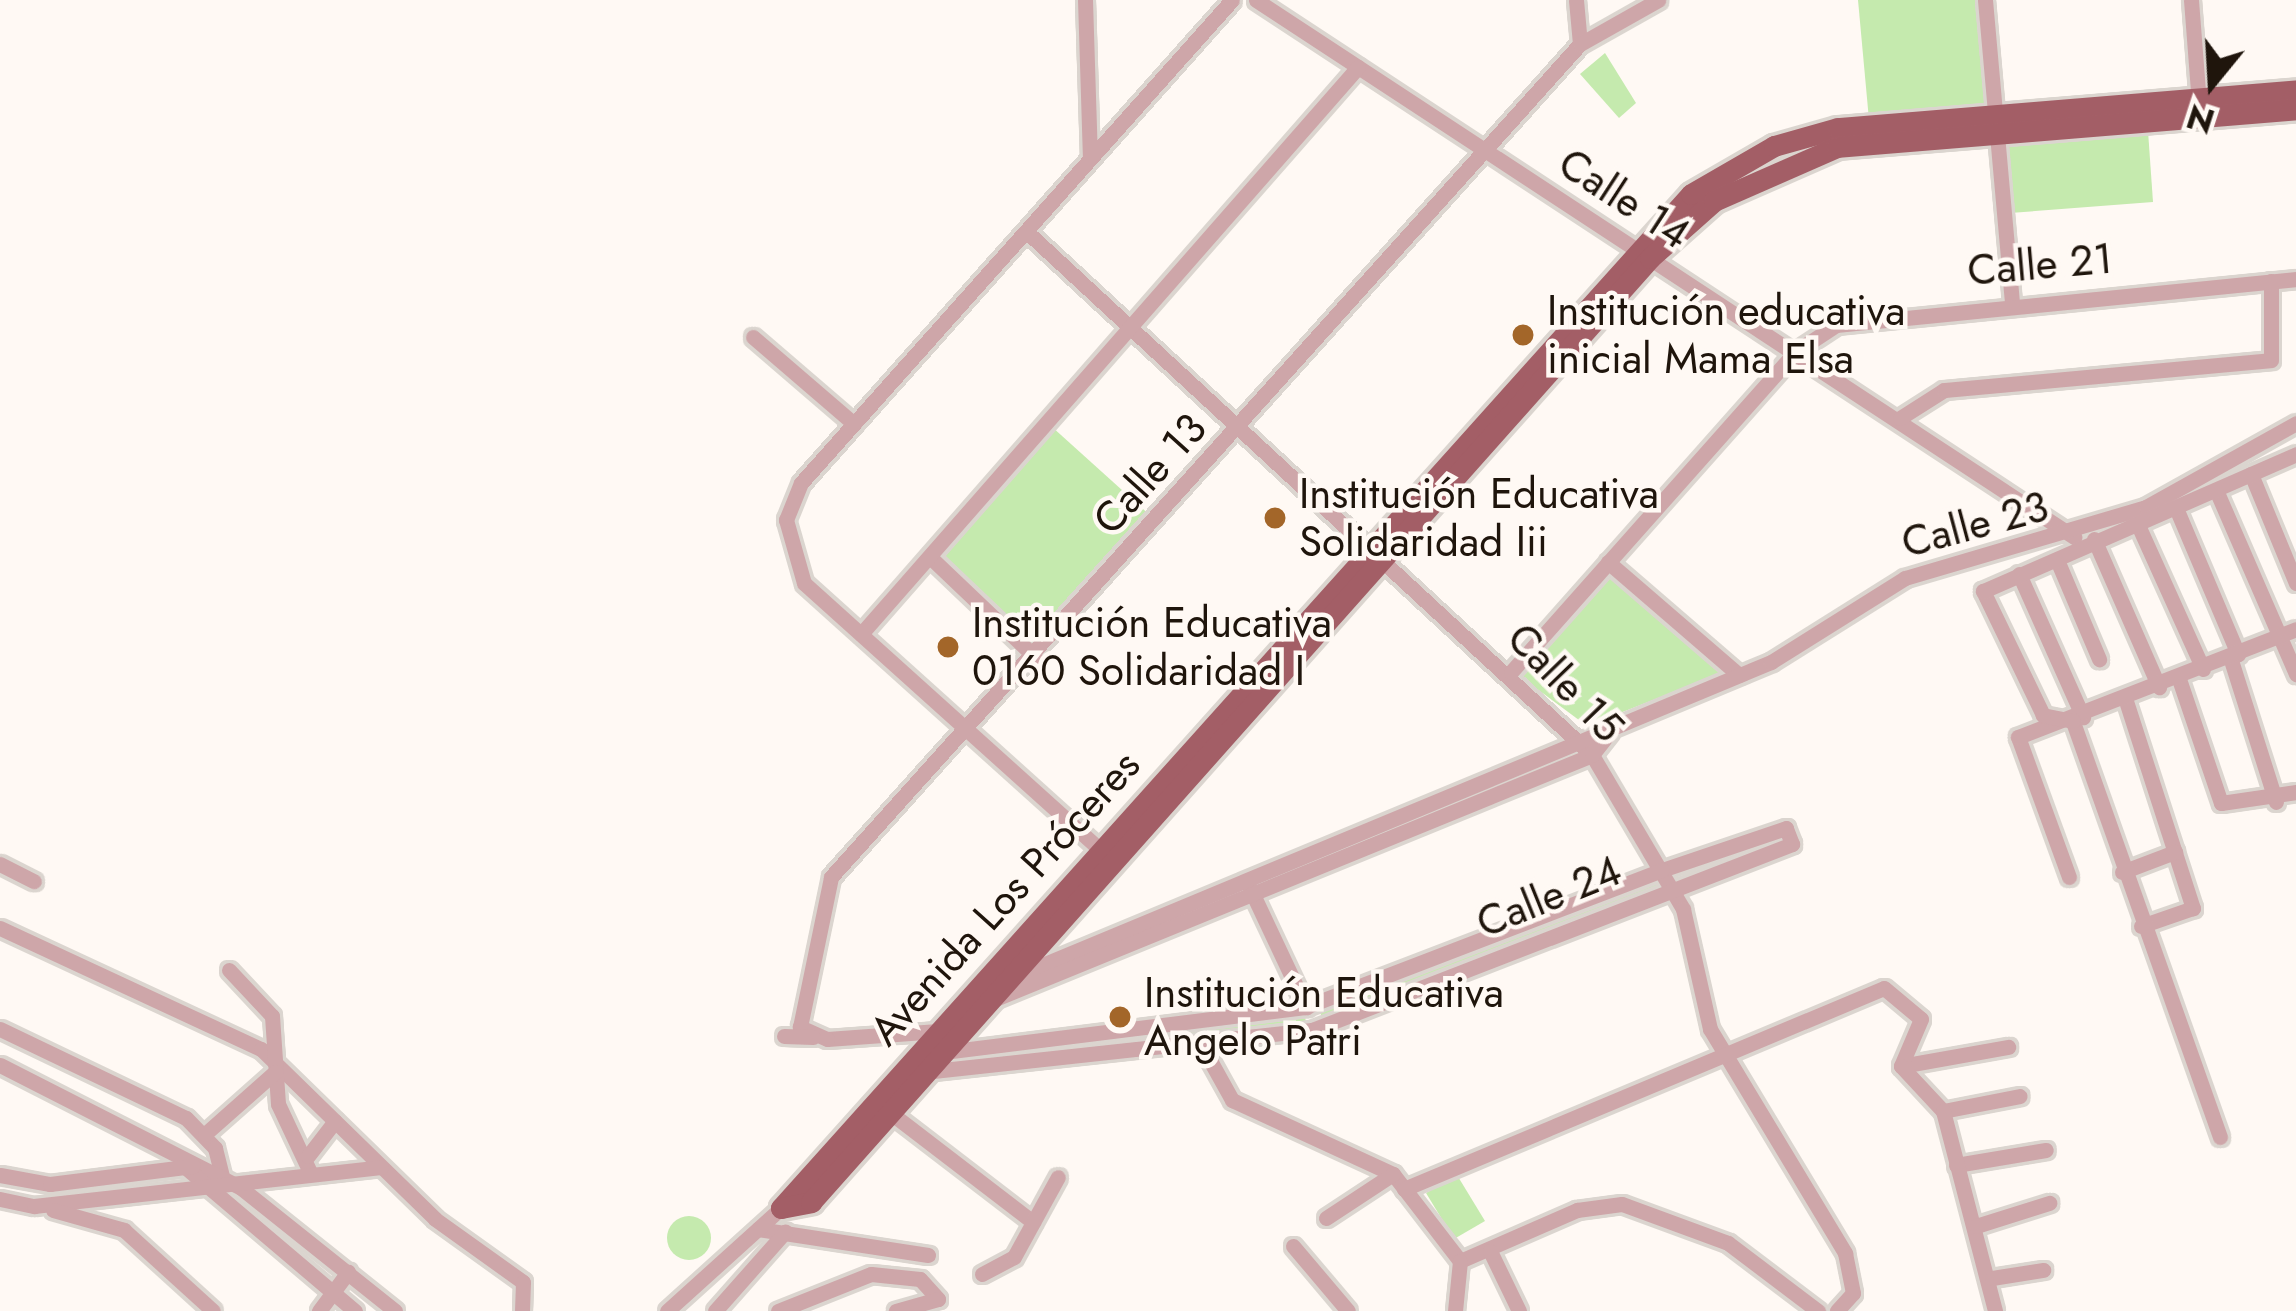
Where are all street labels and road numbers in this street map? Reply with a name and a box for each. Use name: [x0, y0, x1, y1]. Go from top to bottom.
street label: Calle 14: [1549, 138, 1699, 260]
street label: Calle 21: [1965, 234, 2115, 296]
street label: Calle 13: [1083, 403, 1217, 545]
street label: Calle 23: [1896, 481, 2054, 569]
street label: Calle 15: [1496, 613, 1634, 753]
street label: Avenida Los Próceres: [859, 740, 1151, 1056]
street label: Calle 24: [1470, 845, 1628, 949]

